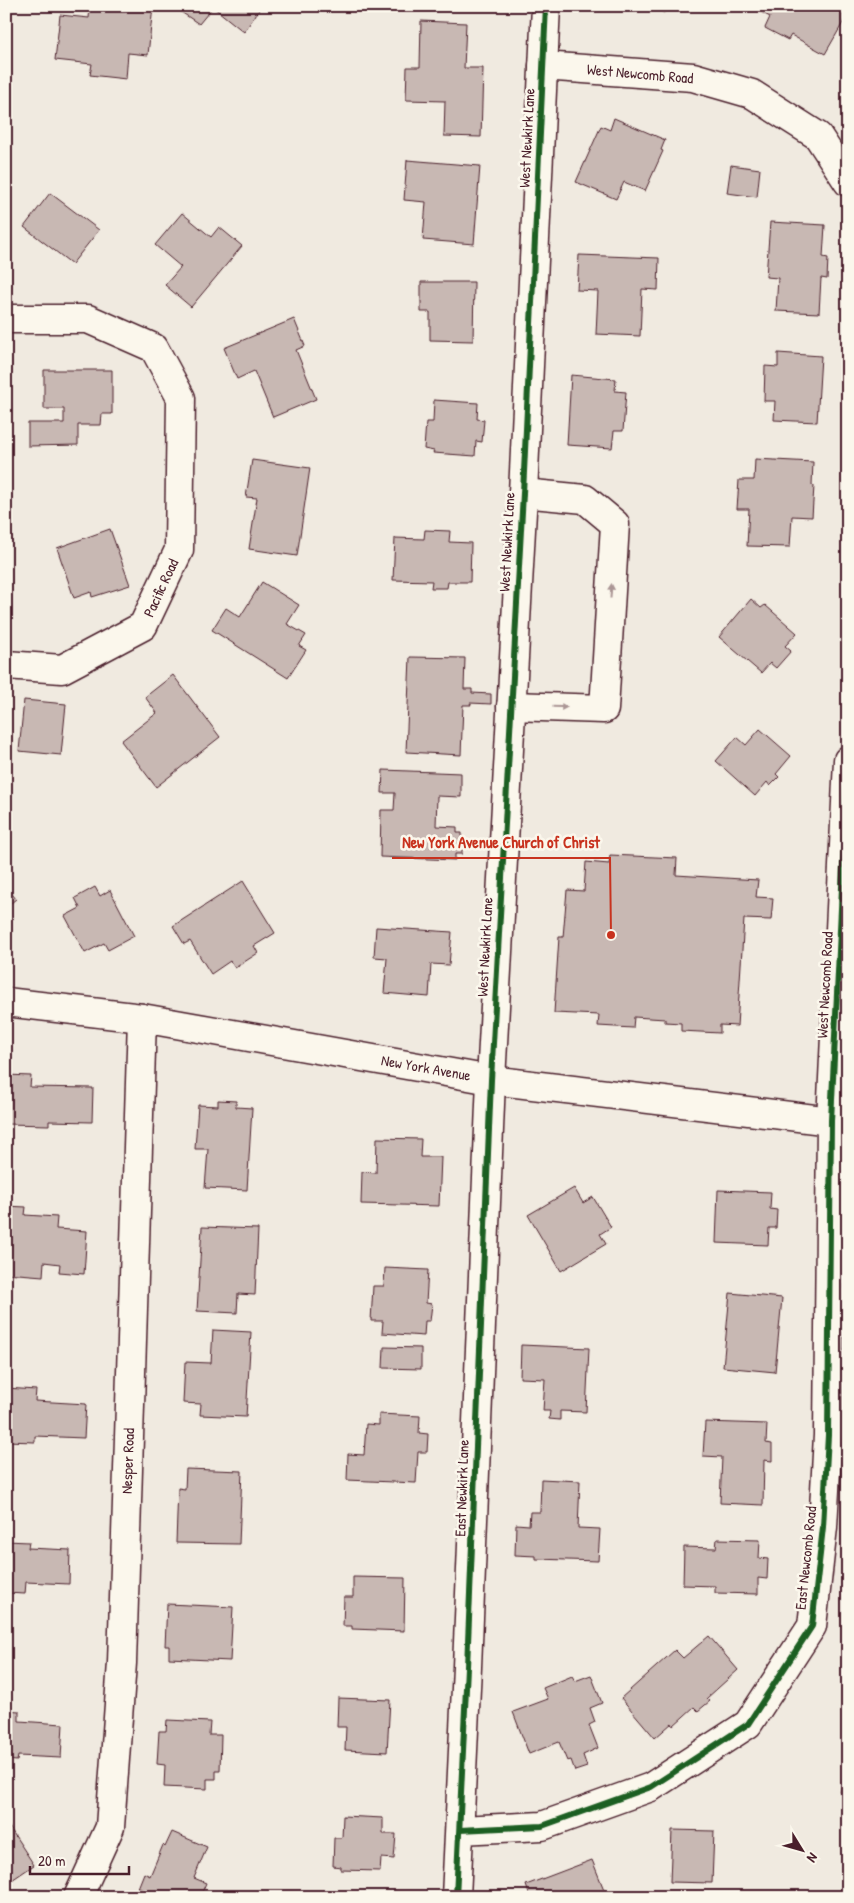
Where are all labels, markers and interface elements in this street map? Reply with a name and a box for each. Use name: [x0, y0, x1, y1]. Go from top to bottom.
street label: West Newcomb Road: [586, 58, 694, 89]
street label: West Newkirk Lane: [513, 88, 540, 188]
street label: West Newkirk Lane: [493, 492, 520, 592]
street label: Pacific Road: [138, 555, 183, 620]
one-way arrow: [608, 583, 616, 599]
one-way arrow: [552, 704, 568, 712]
callout: New York Avenue Church of Christ: [392, 827, 610, 858]
text: New York Avenue Church of Christ: [402, 831, 600, 853]
street label: West Newkirk Lane: [471, 897, 498, 997]
street label: West Newcomb Road: [811, 931, 838, 1039]
street label: New York Avenue: [380, 1049, 473, 1086]
street label: Nesper Road: [116, 1428, 139, 1494]
street label: East Newkirk Lane: [449, 1439, 474, 1537]
street label: East Newcomb Road: [790, 1505, 821, 1611]
north arrow: [776, 1826, 826, 1876]
scale bar: [30, 1843, 129, 1875]
text: N: [803, 1849, 823, 1867]
text: 20 m: [38, 1850, 65, 1871]

